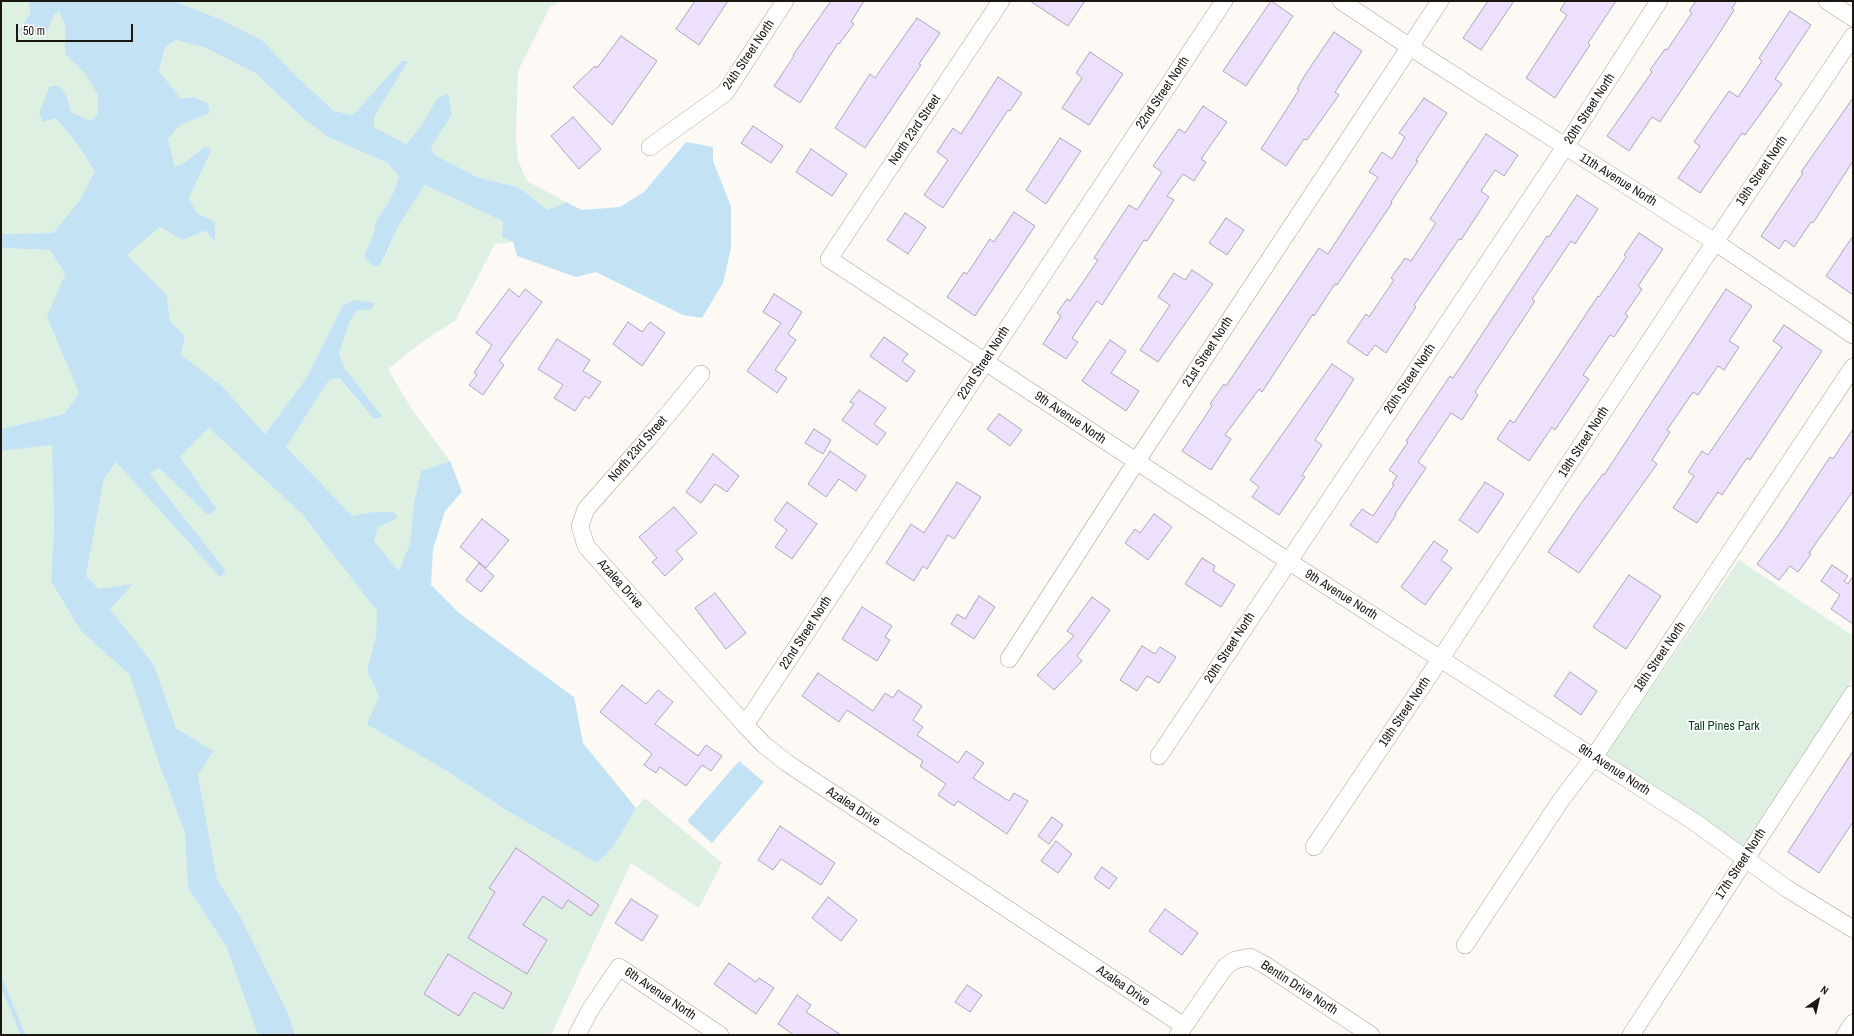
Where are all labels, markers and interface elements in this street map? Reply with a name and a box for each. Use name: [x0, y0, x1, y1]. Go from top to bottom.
scale bar: [18, 16, 135, 42]
street label: 24th Street North: [720, 17, 778, 93]
text: 50 m: [23, 23, 45, 39]
street label: 22nd Street North: [1133, 54, 1193, 132]
street label: 20th Street North: [1561, 71, 1619, 147]
street label: North 23rd Street: [886, 92, 944, 168]
street label: 19th Street North: [1733, 133, 1791, 209]
street label: 11th Avenue North: [1577, 150, 1659, 210]
street label: 21st Street North: [1180, 314, 1236, 390]
street label: 22nd Street North: [955, 323, 1013, 403]
street label: 20th Street North: [1381, 341, 1439, 417]
street label: 9th Avenue North: [1031, 388, 1109, 448]
street label: 19th Street North: [1555, 404, 1613, 480]
street label: North 23rd Street: [605, 413, 671, 485]
street label: Azalea Drive: [594, 556, 646, 612]
street label: 9th Avenue North: [1302, 566, 1380, 624]
street label: 22nd Street North: [777, 593, 835, 673]
street label: 20th Street North: [1201, 610, 1259, 686]
street label: 18th Street North: [1631, 619, 1689, 695]
street label: 19th Street North: [1376, 674, 1434, 750]
park label: Tall Pines Park: [1688, 719, 1760, 735]
street label: 9th Avenue North: [1575, 741, 1653, 799]
street label: Azalea Drive: [823, 784, 883, 830]
street label: 17th Street North: [1712, 826, 1770, 902]
street label: Bentin Drive North: [1258, 957, 1340, 1019]
street label: Azalea Drive: [1093, 962, 1153, 1010]
street label: 6th Avenue North: [621, 964, 699, 1024]
north arrow: [1798, 980, 1838, 1020]
text: N: [1818, 982, 1831, 998]

